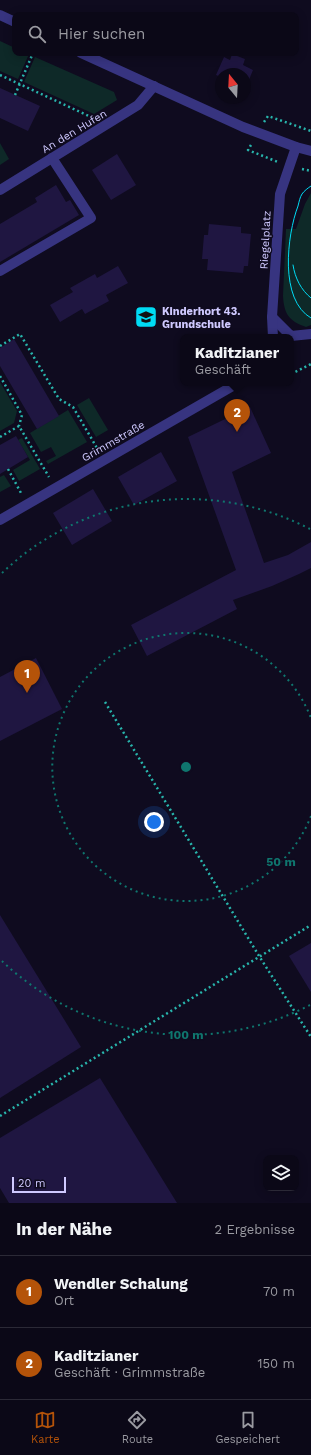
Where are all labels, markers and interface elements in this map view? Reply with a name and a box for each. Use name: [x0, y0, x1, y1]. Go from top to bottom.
search box: [12, 12, 299, 56]
icon: search: [26, 23, 48, 45]
text: Hier suchen: [58, 25, 145, 43]
north arrow: [215, 68, 251, 104]
street label: An den Hufen: [39, 107, 109, 156]
street label: Riegelplatz: [257, 210, 274, 270]
school or university icon: Kinderhort 43. Grundschule: [133, 304, 159, 330]
place label: Kinderhort 43. Grundschule: [162, 305, 240, 331]
popup: [180, 334, 294, 386]
text: Kaditzianer: [195, 344, 279, 362]
text: Geschäft: [195, 362, 251, 377]
pin: 2: [224, 399, 250, 432]
street label: Grimmstraße: [79, 418, 147, 465]
pin: 1: [14, 660, 40, 693]
centre of rings: [179, 760, 193, 774]
your location: [144, 812, 164, 832]
text: 50 m: [266, 855, 296, 869]
text: 100 m: [168, 1028, 204, 1042]
map controls: [263, 1155, 299, 1191]
button: layers: [263, 1155, 299, 1191]
scale bar: [12, 1175, 66, 1194]
text: 20 m: [18, 1177, 46, 1190]
text: In der Nähe: [16, 1219, 112, 1239]
text: 2 Ergebnisse: [214, 1222, 295, 1237]
text: Wendler Schalung: [54, 1275, 188, 1293]
text: 1: [26, 1284, 32, 1299]
text: 70 m: [263, 1284, 295, 1299]
text: Ort: [54, 1293, 74, 1308]
text: Kaditzianer: [54, 1347, 139, 1365]
text: 2: [25, 1356, 33, 1371]
text: 150 m: [257, 1356, 295, 1371]
text: Geschäft · Grimmstraße: [54, 1365, 205, 1380]
tab: Karte: [31, 1409, 60, 1446]
tab: Route: [122, 1409, 153, 1446]
tab: Gespeichert: [215, 1409, 280, 1446]

